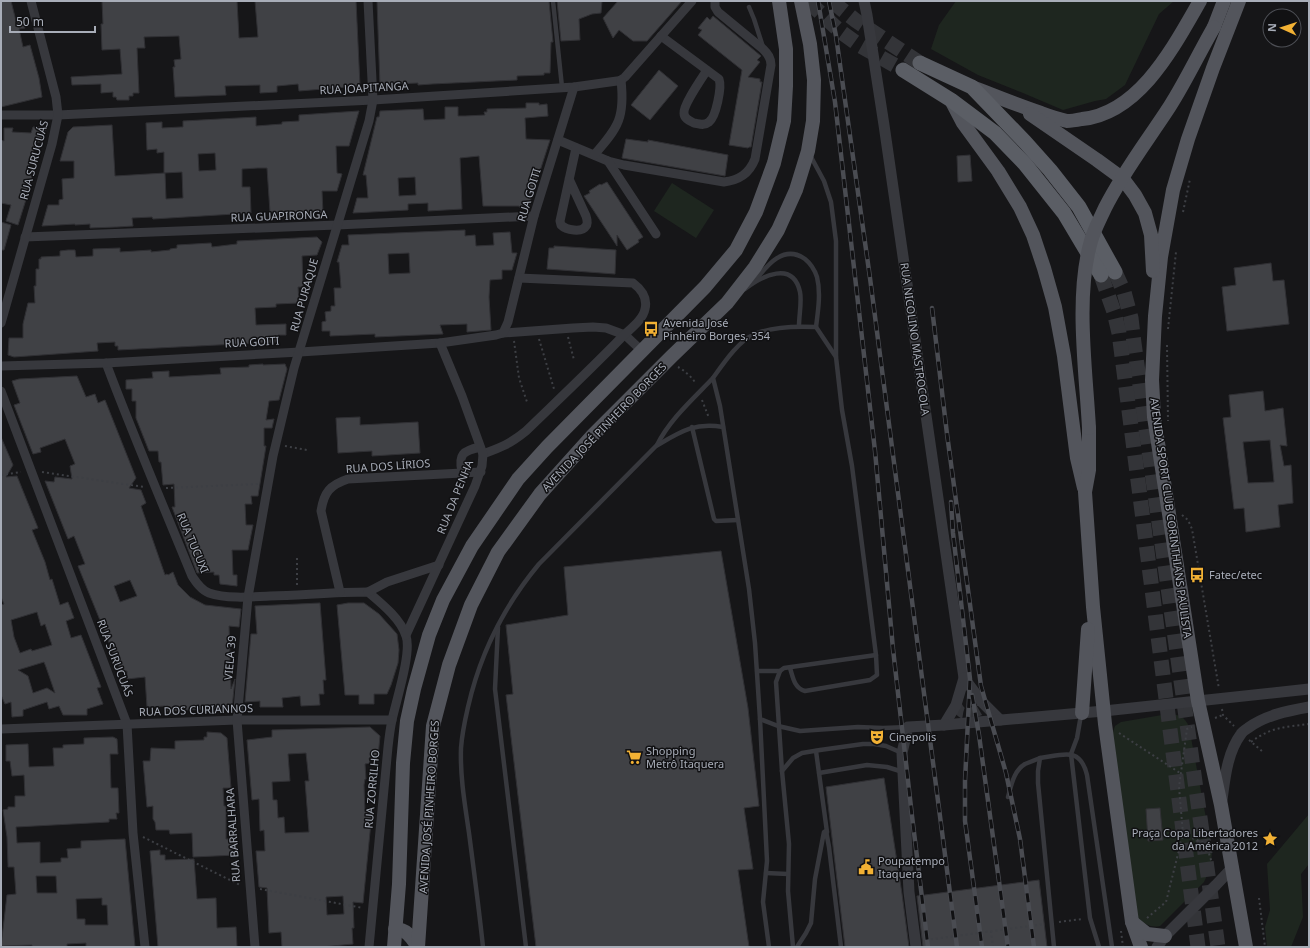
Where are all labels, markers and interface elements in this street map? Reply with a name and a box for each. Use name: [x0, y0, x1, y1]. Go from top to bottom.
scale bar: [10, 8, 95, 34]
north arrow: [1262, 8, 1302, 48]
text: 50 m: [16, 13, 44, 30]
text: N: [1264, 23, 1279, 32]
street label: RUA JOAPITANGA: [319, 78, 410, 97]
street label: RUA SURUCUÁS: [16, 119, 51, 201]
street label: RUA GOITI: [513, 166, 544, 223]
street label: RUA GUAPIRONGA: [230, 206, 329, 225]
street label: RUA PURAQUE: [286, 256, 321, 333]
street label: RUA NICOLINO MASTROCOLA: [897, 262, 934, 417]
place label: Avenida José Pinheiro Borges, 354: [663, 315, 771, 343]
bus stop icon: Avenida José Pinheiro Borges, 354: [642, 320, 660, 338]
street label: RUA GOITI: [224, 333, 280, 350]
street label: AVENIDA JOSÉ PINHEIRO BORGES: [538, 359, 669, 494]
street label: AVENIDA SPORT CLUB CORINTHIANS PAULISTA: [1147, 397, 1196, 640]
street label: RUA DOS LÍRIOS: [345, 455, 431, 476]
street label: RUA DA PENHA: [433, 457, 477, 536]
street label: RUA TUCUXI: [174, 510, 213, 575]
bus stop icon: Fatec/etec: [1188, 566, 1206, 584]
place label: Fatec/etec: [1209, 567, 1262, 582]
street label: RUA SURUCUÁS: [94, 617, 137, 699]
street label: VIELA 39: [220, 635, 239, 681]
street label: RUA DOS CURIANNOS: [139, 700, 253, 719]
street label: AVENIDA JOSÉ PINHEIRO BORGES: [415, 720, 442, 894]
theatre icon: Cinepolis: [868, 728, 886, 746]
place label: Cinepolis: [889, 729, 936, 744]
place label: Shopping Metrô Itaquera: [646, 743, 724, 771]
supermarket icon: Shopping Metrô Itaquera: [625, 748, 643, 766]
street label: RUA ZORRILHO: [361, 749, 382, 829]
street label: RUA BARRALHARA: [222, 786, 243, 883]
place label: Praça Copa Libertadores da América 2012: [1132, 825, 1258, 853]
place icon: Praça Copa Libertadores da América 2012: [1261, 830, 1279, 848]
place label: Poupatempo Itaquera: [878, 853, 945, 881]
public building icon: Poupatempo Itaquera: [857, 858, 875, 876]

